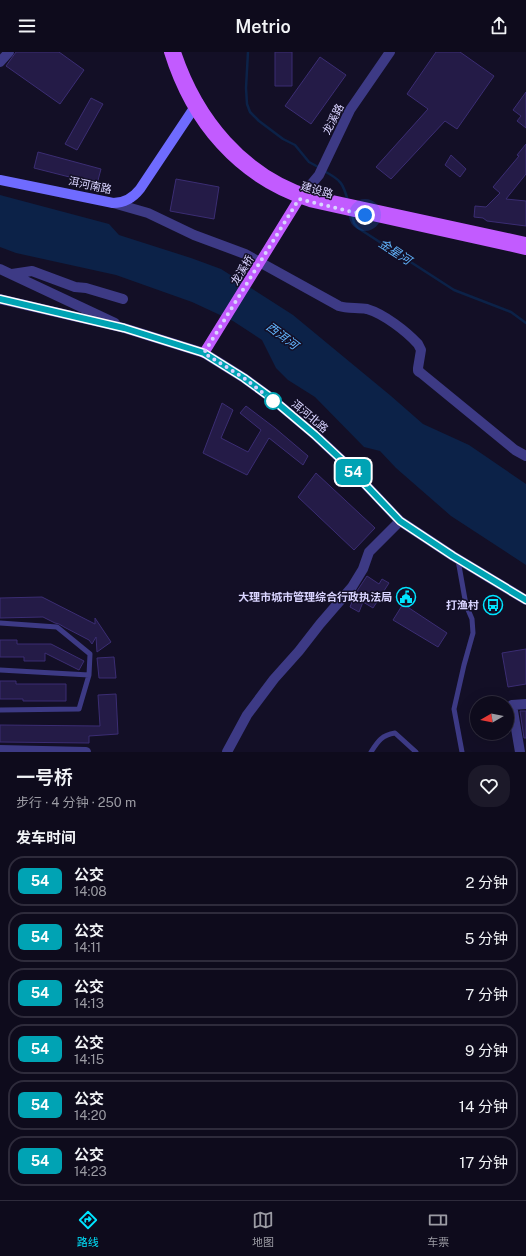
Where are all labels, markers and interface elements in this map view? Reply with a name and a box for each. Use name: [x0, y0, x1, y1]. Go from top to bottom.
icon: menu: [16, 15, 38, 37]
icon: share: [488, 15, 510, 37]
text: Metrio: [235, 16, 291, 37]
street label: 龙溪路: [320, 102, 346, 136]
street label: 洱河南路: [67, 175, 113, 195]
street label: 建设路: [299, 180, 335, 200]
your location: [355, 205, 375, 225]
water label: 金星河: [376, 236, 416, 269]
street label: 龙溪桥: [228, 253, 256, 287]
water label: 西洱河: [263, 320, 302, 354]
unlabelled marker: [264, 392, 282, 410]
street label: 洱河北路: [289, 397, 331, 435]
line badge: 54: [335, 459, 371, 485]
text: 54: [344, 464, 362, 480]
public building icon: 大理市城市管理综合行政执法局: [395, 586, 417, 608]
place label: 大理市城市管理综合行政执法局: [238, 591, 392, 603]
bus stop icon: 打渔村: [482, 594, 504, 616]
place label: 打渔村: [446, 599, 479, 611]
north arrow: [470, 696, 514, 740]
map controls: [470, 696, 514, 740]
button: heart: [468, 765, 510, 807]
text: 一号桥: [16, 766, 73, 788]
text: 步行 · 4 分钟 · 250 m: [16, 795, 136, 810]
text: 发车时间: [16, 829, 76, 846]
text: 公交: [74, 866, 104, 883]
text: 54: [31, 873, 49, 889]
text: 2 分钟: [465, 874, 508, 891]
text: 14:08: [74, 884, 107, 899]
text: 公交: [74, 922, 104, 939]
text: 54: [31, 929, 49, 945]
text: 5 分钟: [465, 930, 508, 947]
text: 14:11: [74, 940, 101, 955]
text: 公交: [74, 978, 104, 995]
text: 54: [31, 985, 49, 1001]
text: 7 分钟: [465, 986, 508, 1003]
text: 14:13: [74, 996, 104, 1011]
text: 公交: [74, 1034, 104, 1051]
text: 54: [31, 1041, 49, 1057]
text: 9 分钟: [465, 1042, 508, 1059]
text: 14:15: [74, 1052, 104, 1067]
text: 公交: [74, 1090, 104, 1107]
text: 54: [31, 1097, 49, 1113]
text: 14 分钟: [459, 1098, 508, 1115]
text: 14:20: [74, 1108, 106, 1123]
text: 公交: [74, 1146, 104, 1163]
text: 54: [31, 1153, 49, 1169]
text: 17 分钟: [459, 1154, 508, 1171]
text: 14:23: [74, 1164, 107, 1179]
tab: 路线: [77, 1209, 99, 1249]
tab: 地图: [252, 1209, 274, 1249]
tab: 车票: [427, 1209, 449, 1249]

